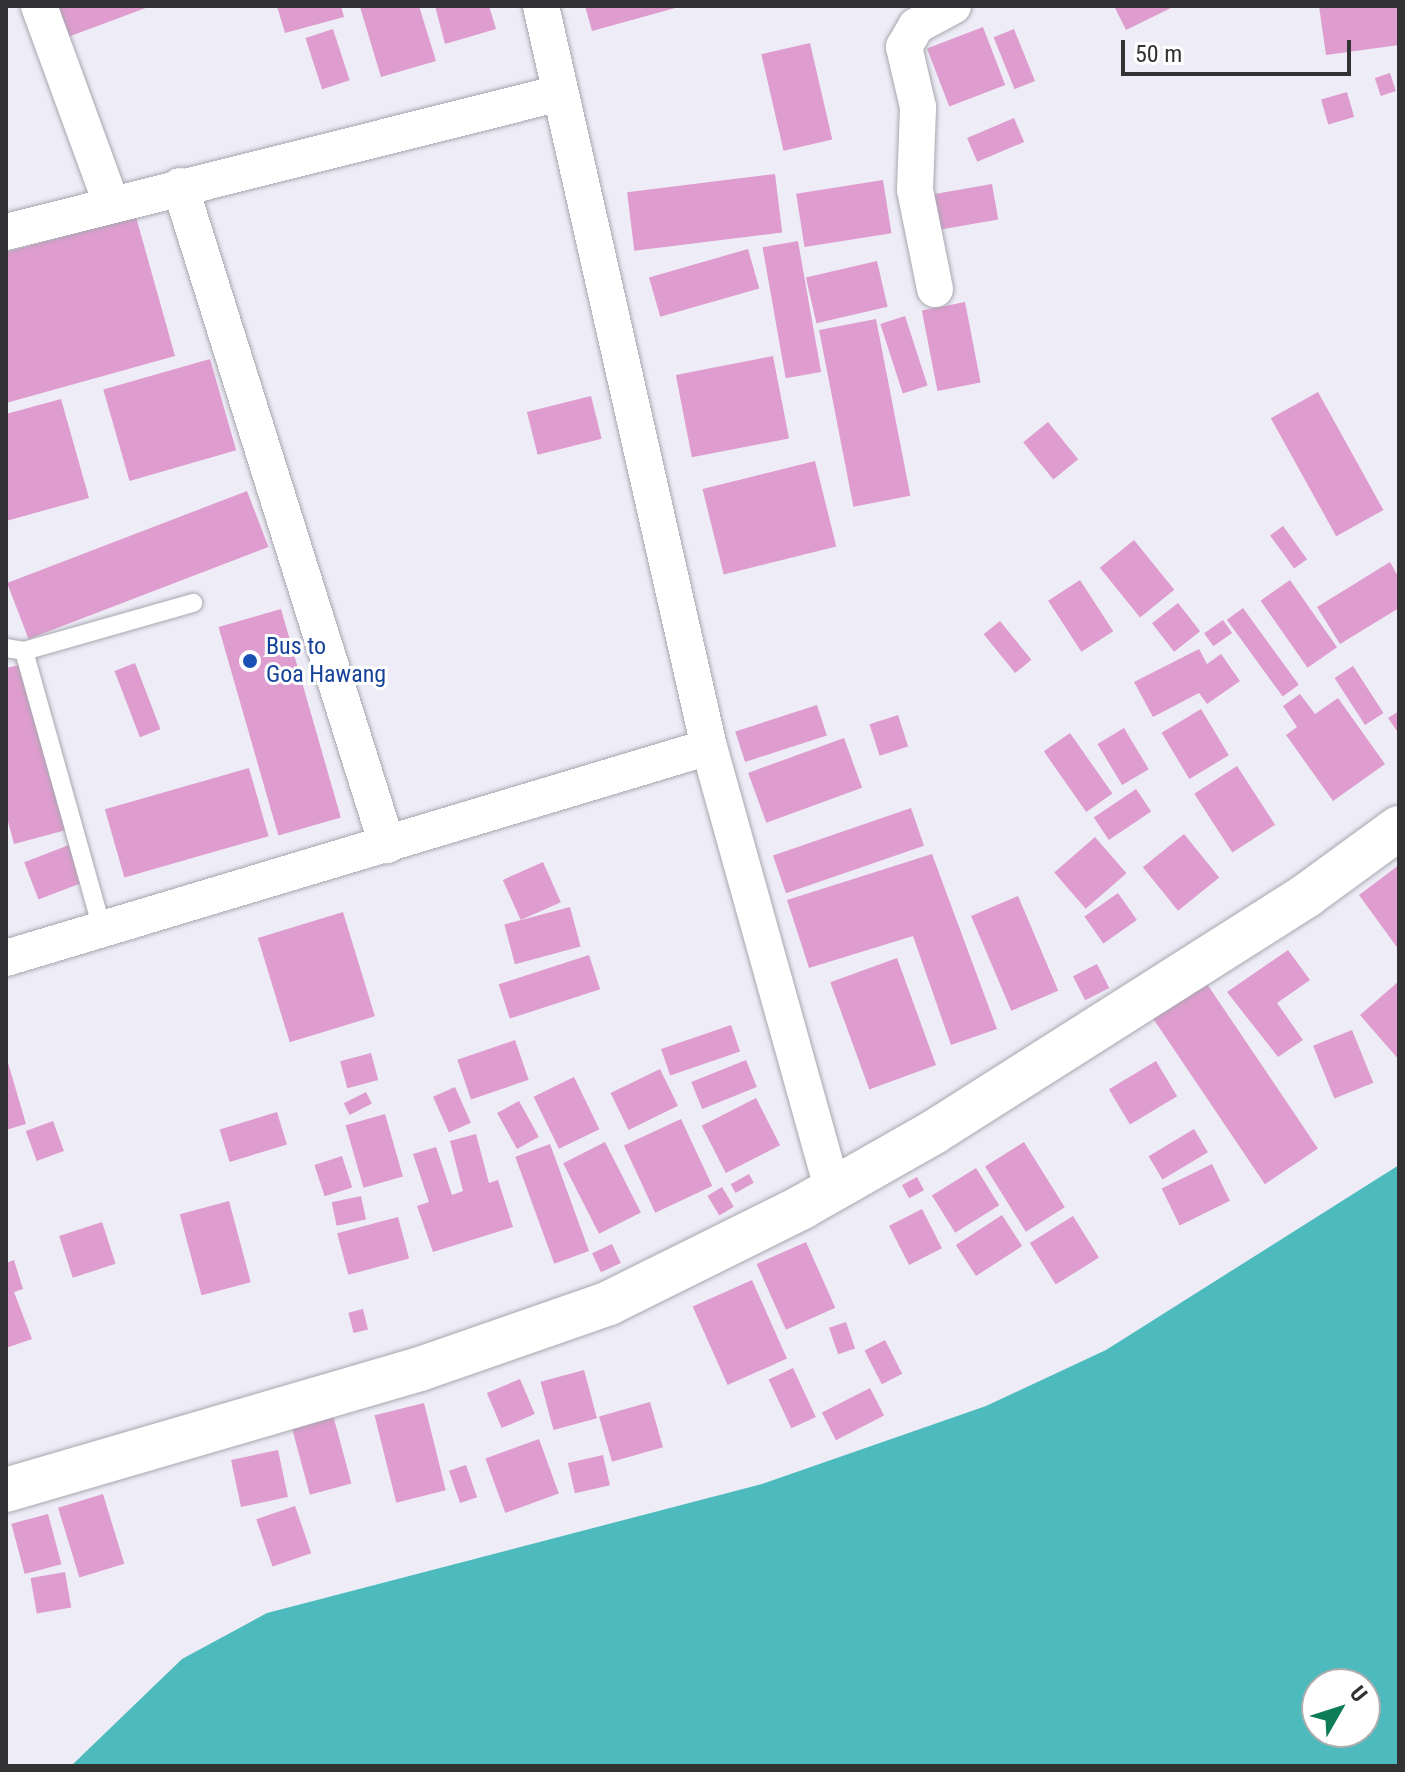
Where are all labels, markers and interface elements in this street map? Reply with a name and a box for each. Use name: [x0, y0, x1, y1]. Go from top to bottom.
scale bar: [1125, 24, 1355, 74]
text: 50 m: [1135, 40, 1182, 68]
place label: Bus to Goa Hawang: [266, 633, 386, 689]
marker: Bus to Goa Hawang: [241, 652, 259, 670]
north arrow: [1301, 1668, 1381, 1748]
text: U: [1345, 1681, 1372, 1707]

